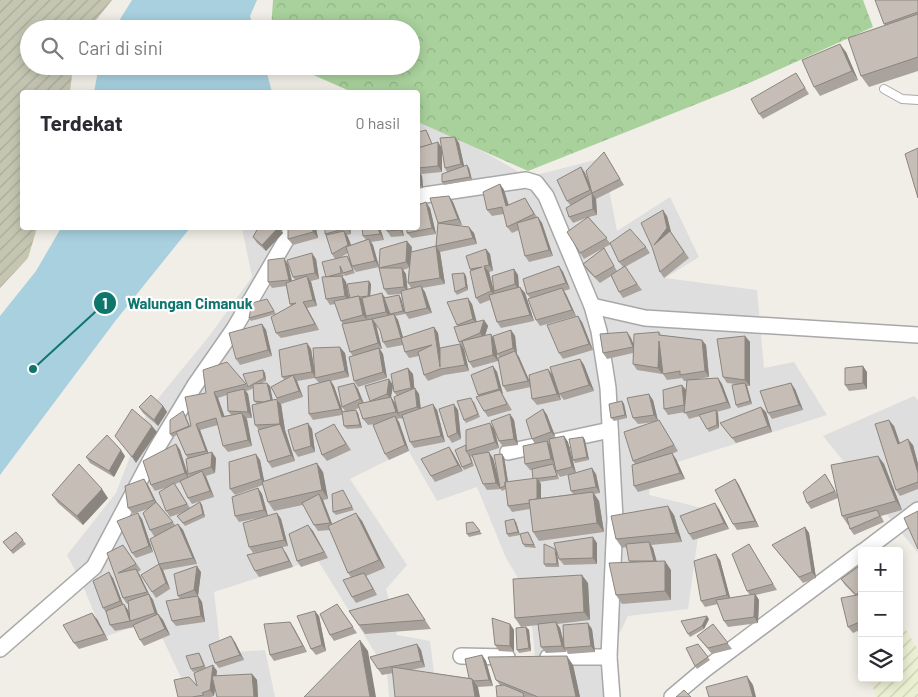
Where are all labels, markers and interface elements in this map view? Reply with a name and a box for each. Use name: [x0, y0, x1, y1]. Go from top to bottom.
search box: [20, 20, 420, 75]
icon: search: [38, 34, 66, 62]
text: Cari di sini: [78, 36, 163, 59]
text: Terdekat: [40, 110, 123, 135]
text: 0 hasil: [356, 113, 400, 132]
callout: Walungan Cimanuk: [92, 288, 263, 318]
text: 1: [102, 294, 108, 312]
text: Walungan Cimanuk: [127, 294, 253, 312]
map controls: [858, 547, 903, 682]
button: +: [858, 547, 903, 592]
button: −: [858, 592, 903, 637]
button: layers: [858, 637, 903, 682]

